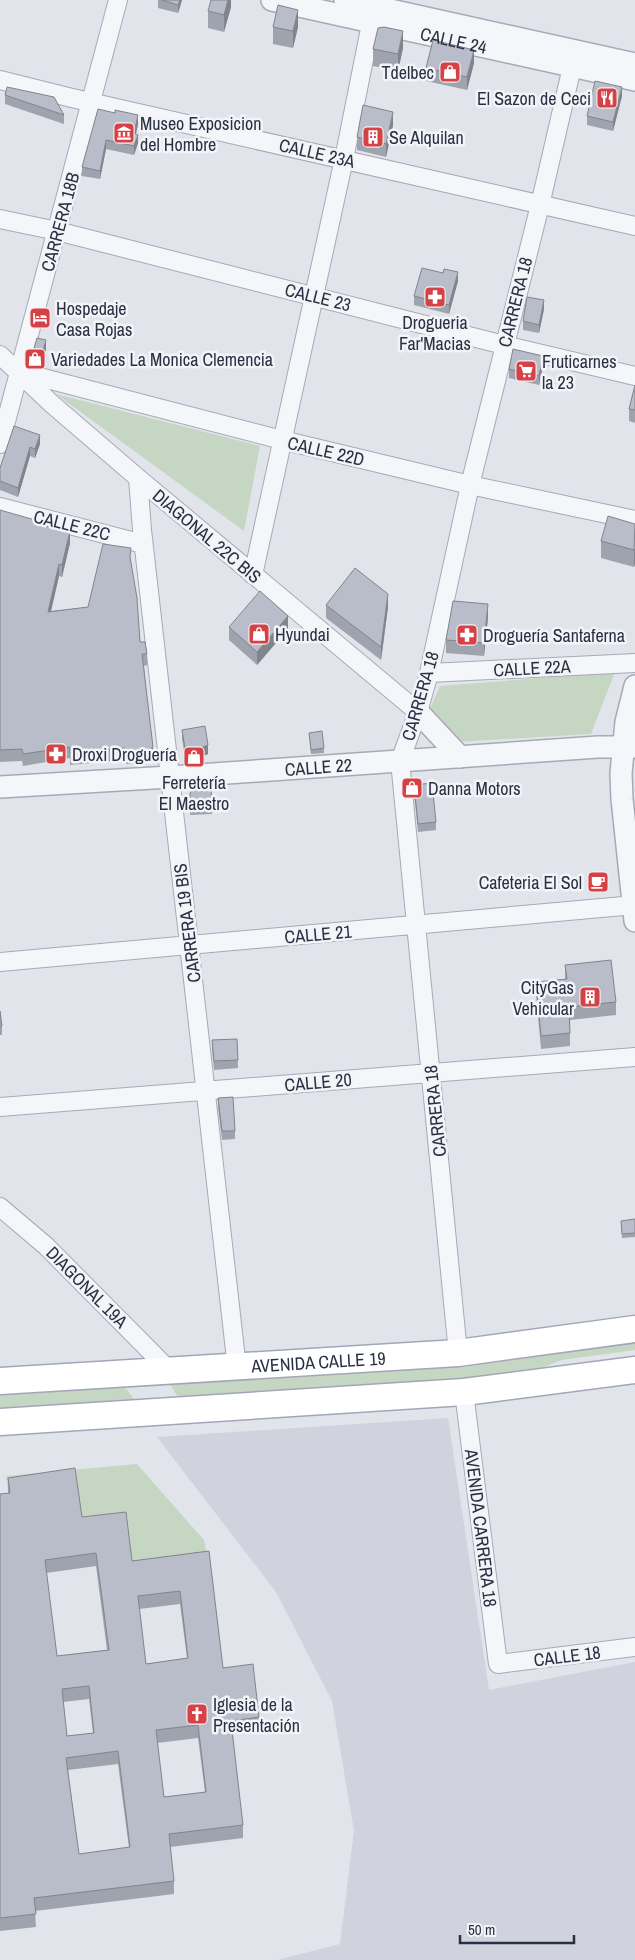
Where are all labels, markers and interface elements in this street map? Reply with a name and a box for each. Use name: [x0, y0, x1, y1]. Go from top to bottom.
street label: CALLE 24: [418, 21, 489, 59]
place label: Tdelbec: [381, 60, 434, 85]
shop icon: Tdelbec: [438, 60, 462, 84]
place label: El Sazon de Ceci: [477, 86, 591, 111]
restaurant icon: El Sazon de Ceci: [595, 86, 619, 110]
place label: Museo Exposicion del Hombre: [140, 111, 261, 157]
museum icon: Museo Exposicion del Hombre: [112, 121, 136, 145]
building icon: Se Alquilan: [361, 125, 385, 149]
place label: Se Alquilan: [389, 125, 464, 150]
street label: CALLE 23A: [277, 132, 358, 174]
street label: CARRERA 18B: [35, 169, 85, 274]
street label: CARRERA 18: [492, 254, 538, 350]
street label: CALLE 23: [282, 277, 354, 317]
pharmacy icon: Drogueria Far'Macias: [423, 285, 447, 309]
place label: Hospedaje Casa Rojas: [56, 296, 132, 342]
hotel icon: Hospedaje Casa Rojas: [28, 306, 52, 330]
place label: Drogueria Far'Macias: [399, 310, 471, 356]
shop icon: Variedades La Monica Clemencia: [23, 347, 47, 371]
place label: Variedades La Monica Clemencia: [51, 347, 273, 372]
place label: Fruticarnes la 23: [542, 349, 617, 395]
supermarket icon: Fruticarnes la 23: [514, 359, 538, 383]
street label: CALLE 22D: [285, 430, 367, 472]
street label: DIAGONAL 22C BIS: [147, 483, 267, 589]
street label: CALLE 22C: [31, 503, 113, 547]
shop icon: Hyundai: [247, 622, 271, 646]
place label: Hyundai: [275, 622, 330, 647]
pharmacy icon: Droguería Santaferna: [455, 623, 479, 647]
place label: Droguería Santaferna: [483, 623, 625, 648]
street label: CARRERA 18: [395, 648, 445, 744]
street label: CALLE 22A: [493, 653, 571, 683]
pharmacy icon: Droxi Droguería: [44, 742, 68, 766]
place label: Droxi Droguería: [72, 742, 177, 767]
shop icon: Ferretería El Maestro: [182, 745, 206, 769]
street label: CALLE 22: [284, 752, 353, 781]
place label: Ferretería El Maestro: [159, 770, 229, 816]
shop icon: Danna Motors: [400, 776, 424, 800]
place label: Danna Motors: [428, 776, 521, 801]
street label: CARRERA 19 BIS: [167, 862, 207, 984]
place label: Cafeteria El Sol: [479, 870, 582, 895]
cafe icon: Cafeteria El Sol: [586, 870, 610, 894]
street label: CALLE 21: [283, 919, 353, 949]
place label: CityGas Vehicular: [512, 975, 574, 1021]
building icon: CityGas Vehicular: [578, 985, 602, 1009]
street label: CARRERA 18: [418, 1064, 452, 1158]
street label: CALLE 20: [283, 1067, 353, 1097]
street label: DIAGONAL 19A: [41, 1241, 133, 1333]
street label: AVENIDA CALLE 19: [250, 1345, 386, 1378]
street label: AVENIDA CARRERA 18: [459, 1447, 503, 1608]
street label: CALLE 18: [532, 1639, 602, 1673]
place label: Iglesia de la Presentación: [213, 1692, 300, 1738]
church icon: Iglesia de la Presentación: [185, 1702, 209, 1726]
scale bar: [460, 1912, 574, 1944]
text: 50 m: [468, 1919, 495, 1940]

